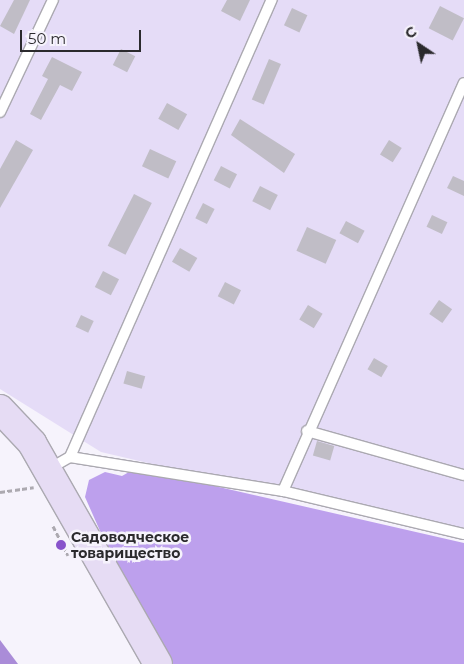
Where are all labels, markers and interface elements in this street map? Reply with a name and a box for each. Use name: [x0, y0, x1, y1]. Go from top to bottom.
scale bar: [22, 20, 144, 52]
north arrow: [394, 20, 444, 70]
text: С: [401, 22, 420, 43]
text: 50 m: [28, 29, 66, 48]
place label: Садоводческое товарищество: [71, 529, 189, 562]
marker: Садоводческое товарищество: [55, 539, 67, 551]

